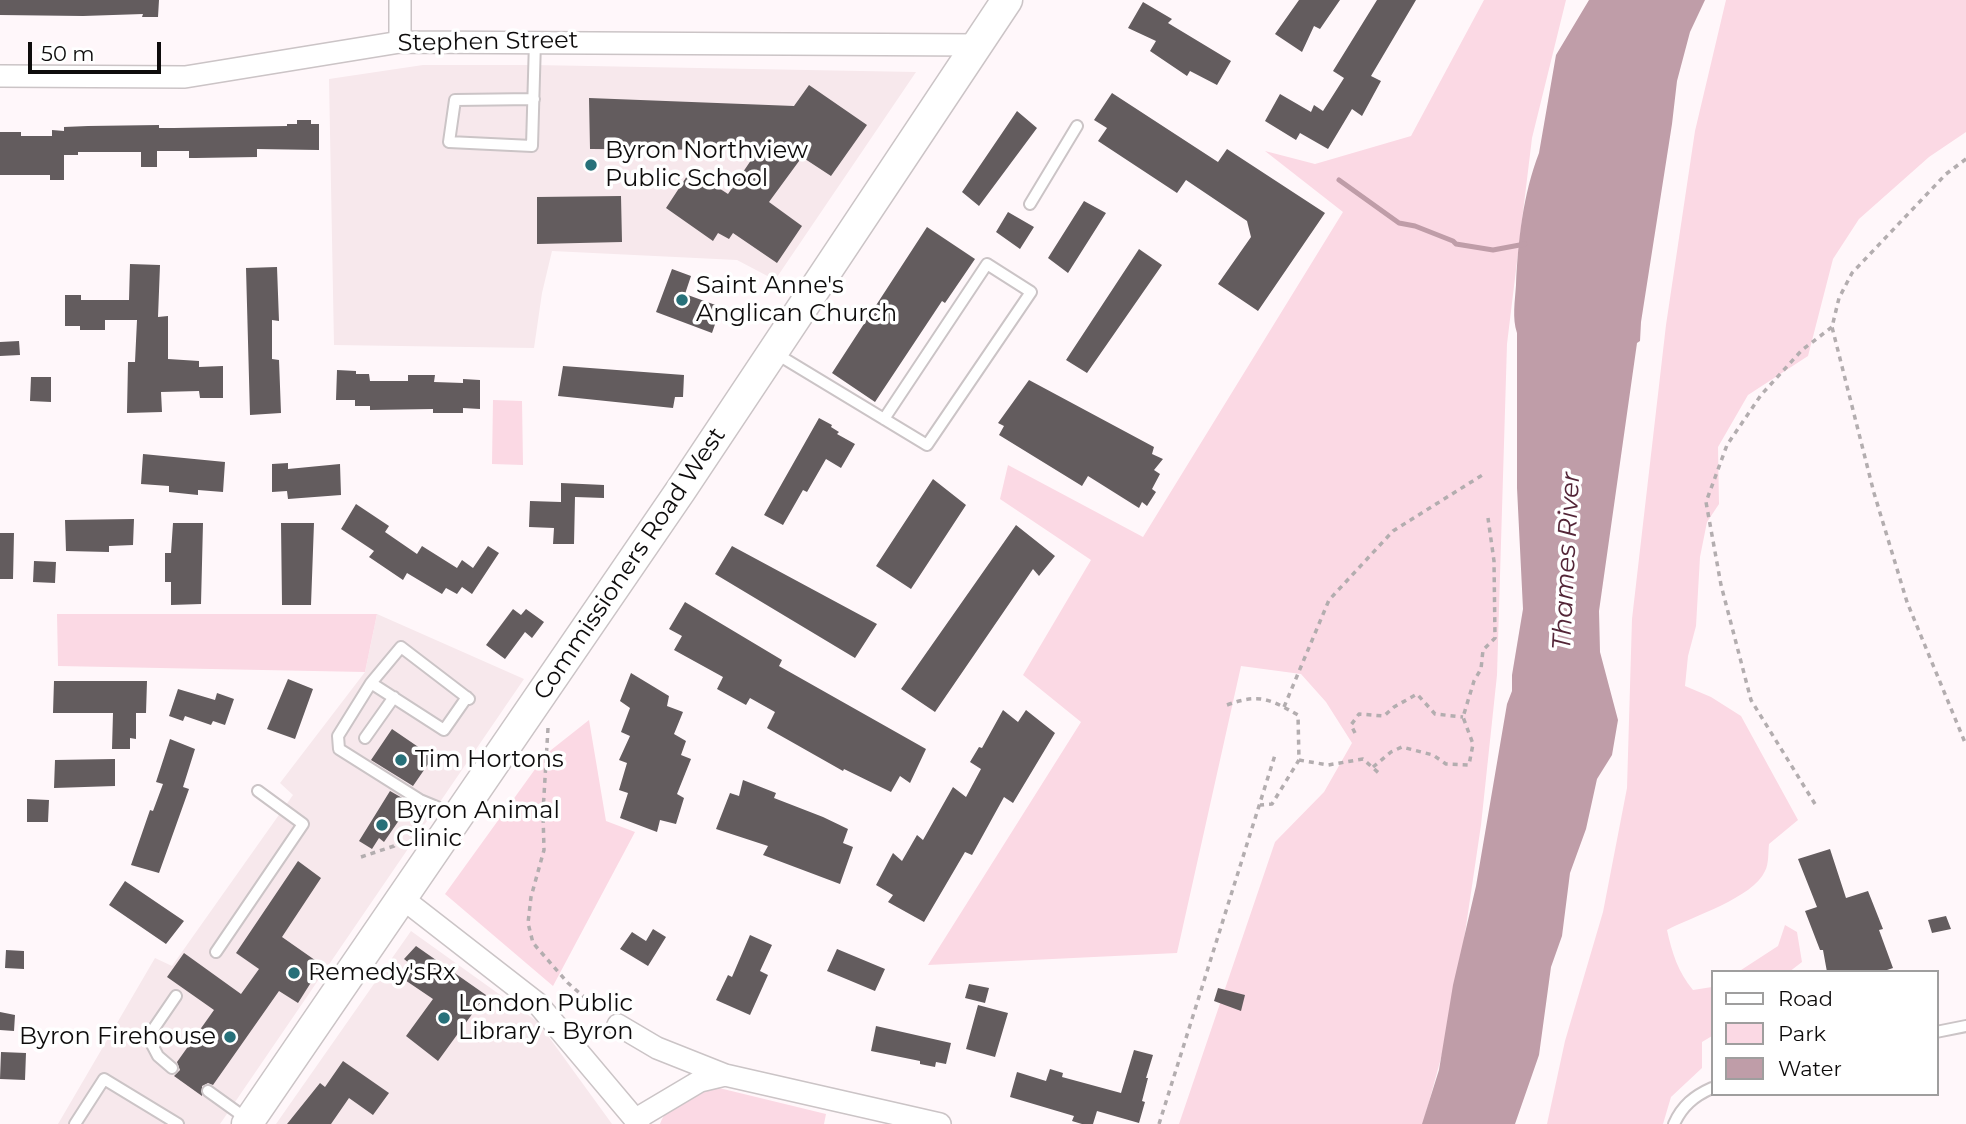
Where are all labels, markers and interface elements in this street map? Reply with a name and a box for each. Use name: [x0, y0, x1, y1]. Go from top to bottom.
street label: Stephen Street: [397, 26, 579, 58]
scale bar: [32, 28, 164, 72]
text: 50 m: [41, 41, 95, 66]
place label: Byron Northview Public School: [605, 137, 808, 193]
marker: Byron Northview Public School: [583, 157, 599, 173]
place label: Saint Anne's Anglican Church: [696, 272, 897, 328]
marker: Saint Anne's Anglican Church: [674, 292, 690, 308]
street label: Commissioners Road West: [528, 422, 732, 706]
water label: Thames River: [1547, 471, 1587, 651]
place label: Tim Hortons: [415, 746, 564, 774]
marker: Tim Hortons: [393, 752, 409, 768]
place label: Byron Animal Clinic: [396, 797, 560, 853]
marker: Byron Animal Clinic: [374, 817, 390, 833]
place label: Remedy'sRx: [308, 959, 456, 987]
marker: Remedy'sRx: [286, 965, 302, 981]
legend: [1710, 970, 1938, 1096]
text: Road: [1778, 986, 1833, 1011]
place label: London Public Library - Byron: [458, 990, 634, 1046]
marker: London Public Library - Byron: [436, 1010, 452, 1026]
text: Park: [1778, 1021, 1826, 1046]
place label: Byron Firehouse: [19, 1023, 216, 1051]
marker: Byron Firehouse: [222, 1029, 238, 1045]
text: Water: [1778, 1056, 1842, 1081]

